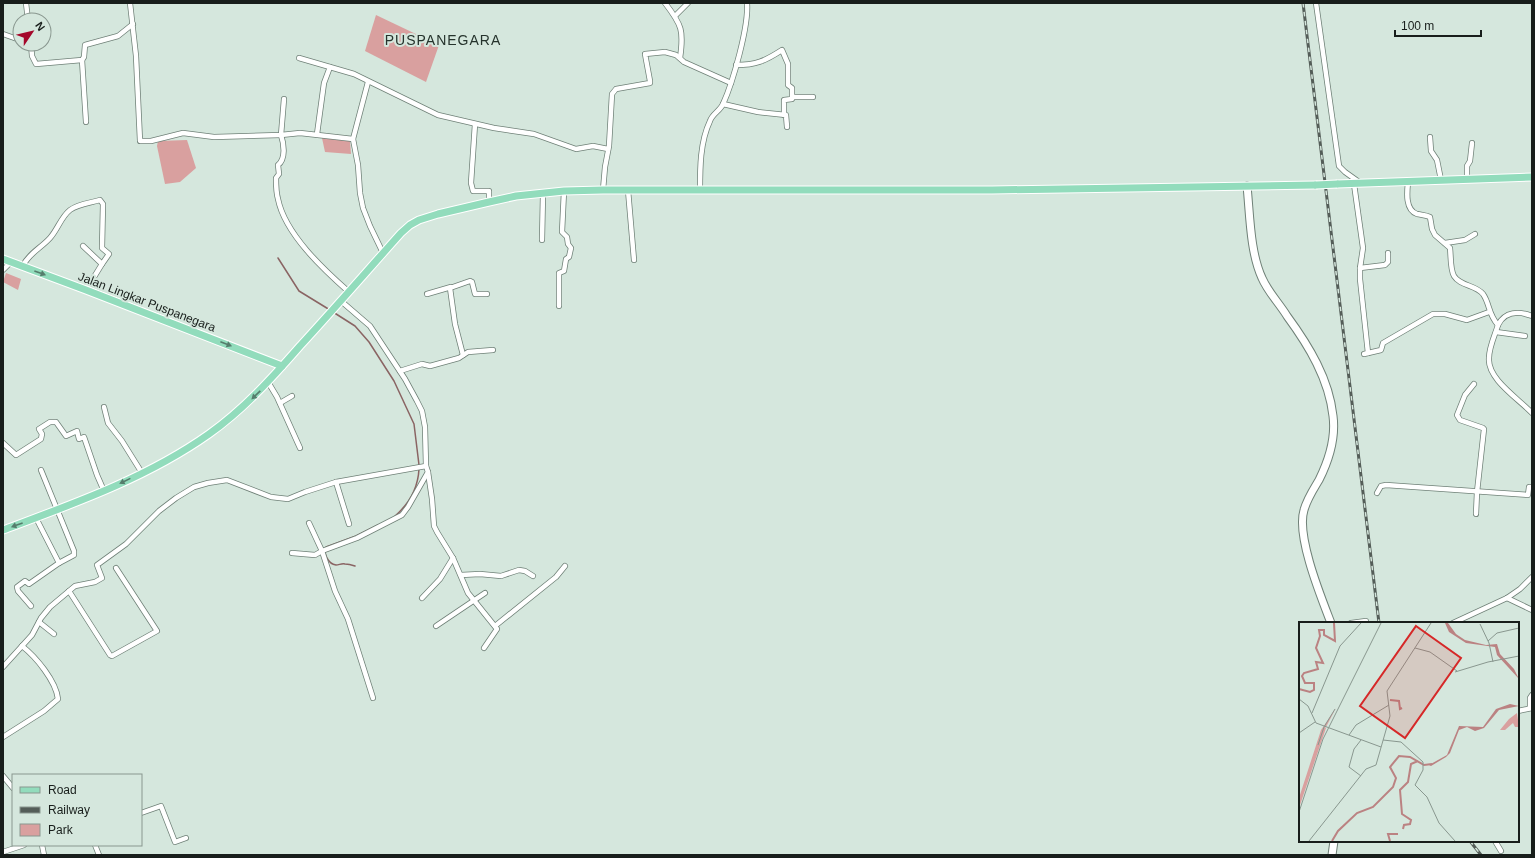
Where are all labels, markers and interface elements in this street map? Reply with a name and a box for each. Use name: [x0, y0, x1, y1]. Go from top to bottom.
north arrow: [12, 12, 52, 52]
scale bar: [1395, 12, 1481, 38]
text: 100 m: [1401, 19, 1434, 33]
text: N: [33, 20, 47, 33]
district label: PUSPANEGARA: [385, 32, 501, 48]
street label: Jalan Lingkar Puspanegara: [76, 269, 218, 335]
one-way arrow: [34, 270, 46, 276]
one-way arrow: [221, 342, 233, 348]
one-way arrow: [251, 390, 261, 400]
one-way arrow: [119, 478, 130, 484]
one-way arrow: [11, 522, 23, 528]
inset map: [1299, 622, 1519, 842]
legend: [12, 774, 142, 846]
text: Road: [48, 783, 77, 797]
text: Railway: [48, 803, 90, 817]
text: Park: [48, 823, 74, 837]

